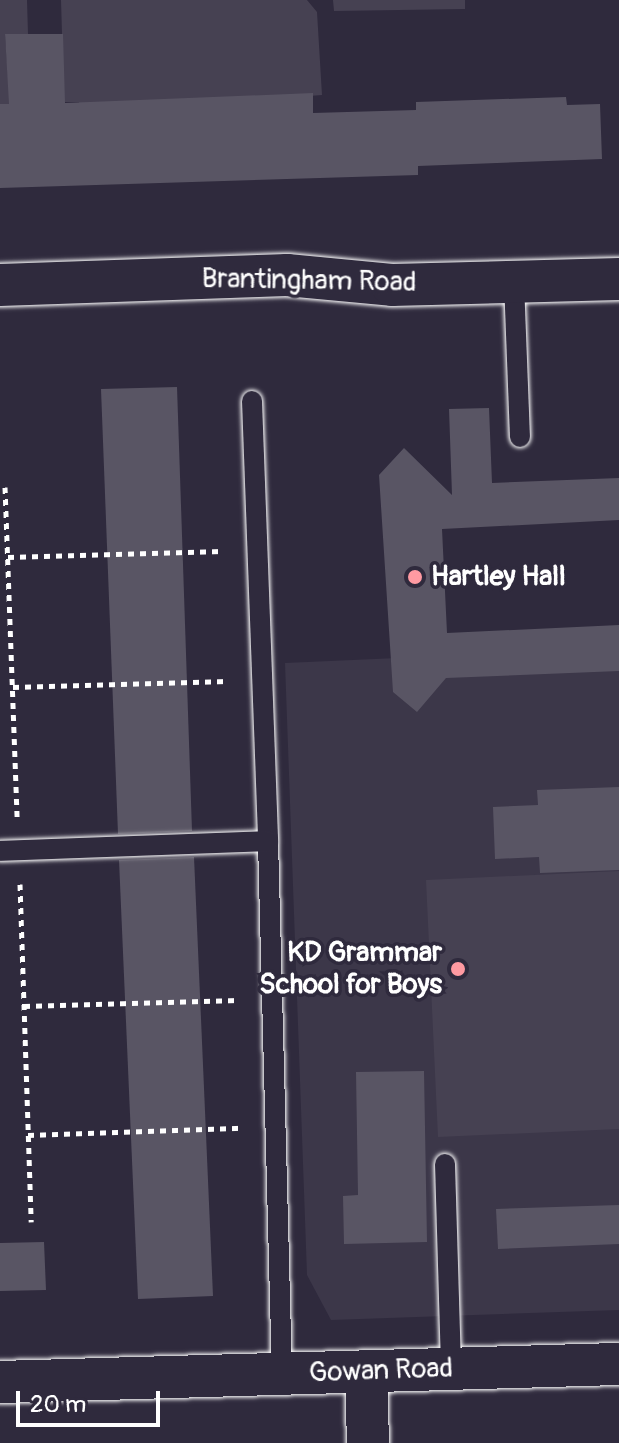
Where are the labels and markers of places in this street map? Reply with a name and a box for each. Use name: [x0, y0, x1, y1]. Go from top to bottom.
place label: Hartley Hall: [431, 560, 566, 594]
marker: Hartley Hall: [406, 568, 424, 586]
place label: KD Grammar School for Boys: [259, 936, 442, 1002]
marker: KD Grammar School for Boys: [449, 960, 467, 978]

